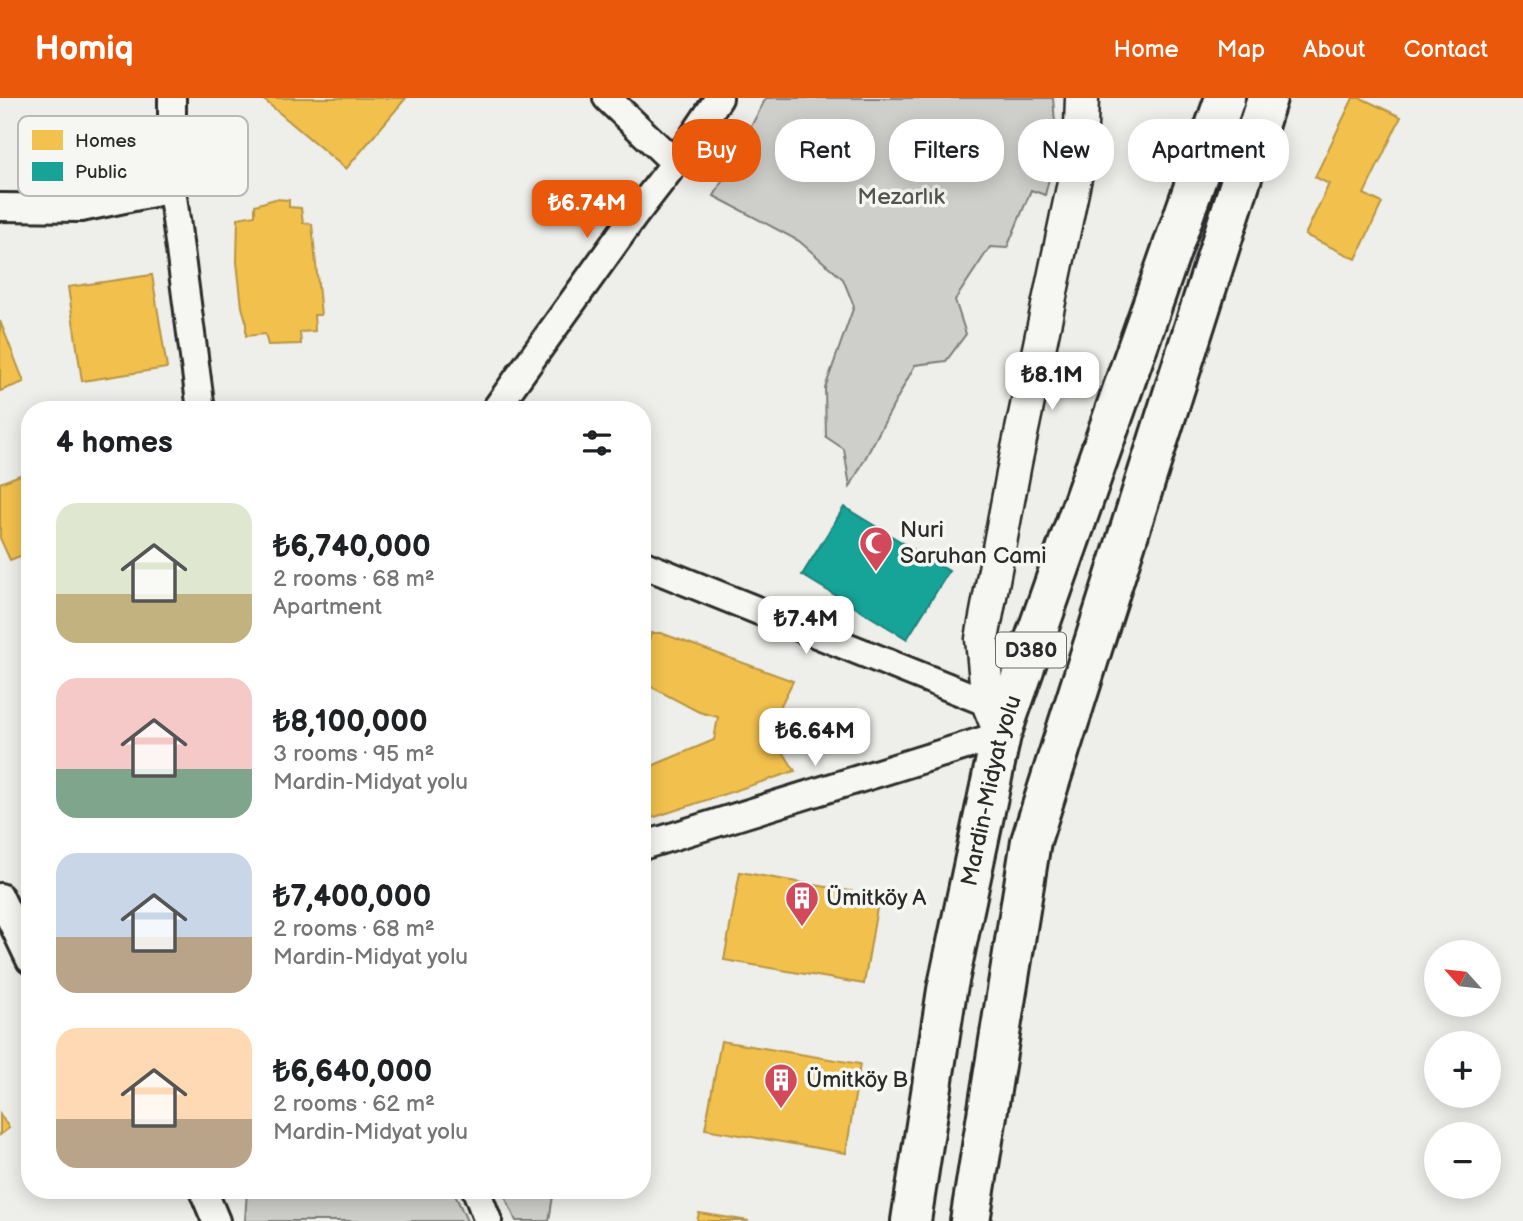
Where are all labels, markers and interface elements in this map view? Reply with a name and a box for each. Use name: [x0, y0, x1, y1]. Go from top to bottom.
text: Homiq: [35, 29, 133, 69]
text: Home: [1114, 35, 1179, 64]
text: Map: [1217, 35, 1265, 64]
text: About: [1303, 35, 1365, 64]
text: Contact: [1403, 35, 1488, 64]
legend: [18, 116, 248, 196]
chip: Buy: [672, 119, 761, 182]
chip: Rent: [775, 119, 875, 182]
chip: Filters: [889, 119, 1004, 182]
chip: New: [1018, 119, 1114, 182]
chip: Apartment: [1128, 119, 1289, 182]
text: Homes: [75, 130, 136, 153]
text: Public: [75, 161, 127, 184]
pin: ₺6.74M: [530, 180, 644, 240]
park label: Mezarlık: [857, 183, 945, 211]
text: ₺6.74M: [548, 189, 626, 217]
pin: ₺8.1M: [1003, 352, 1101, 412]
text: ₺8.1M: [1021, 361, 1083, 389]
icon: filters: [578, 424, 616, 462]
text: 4 homes: [56, 425, 173, 461]
place label: Nuri Saruhan Cami: [900, 516, 1047, 570]
mosque icon: Nuri Saruhan Cami: [857, 524, 895, 573]
text: ₺6,740,000: [273, 529, 431, 565]
icon: home: [112, 531, 196, 615]
text: 2 rooms · 68 m²: [273, 565, 435, 593]
text: Apartment: [273, 593, 382, 621]
pin: ₺7.4M: [757, 596, 855, 656]
text: ₺7.4M: [774, 605, 838, 633]
road number: D380: [996, 632, 1066, 668]
street label: Mardin-Midyat yolu: [955, 692, 1028, 889]
text: ₺8,100,000: [273, 704, 428, 740]
icon: home: [112, 706, 196, 790]
pin: ₺6.64M: [758, 708, 872, 768]
text: ₺6.64M: [775, 717, 855, 745]
text: 3 rooms · 95 m²: [273, 740, 434, 768]
text: Mardin-Midyat yolu: [273, 768, 468, 796]
text: ₺7,400,000: [273, 879, 431, 915]
building icon: Ümitköy A: [783, 879, 821, 928]
icon: home: [112, 881, 196, 965]
place label: Ümitköy A: [826, 884, 927, 912]
text: 2 rooms · 68 m²: [273, 915, 435, 943]
north arrow: [1424, 940, 1502, 1017]
map controls: [1424, 940, 1501, 1199]
text: Mardin-Midyat yolu: [273, 943, 468, 971]
button: +: [1424, 1031, 1501, 1108]
text: ₺6,640,000: [273, 1054, 432, 1090]
icon: home: [112, 1056, 196, 1140]
building icon: Ümitköy B: [762, 1061, 800, 1110]
place label: Ümitköy B: [806, 1066, 908, 1094]
text: 2 rooms · 62 m²: [273, 1090, 435, 1118]
text: Mardin-Midyat yolu: [273, 1118, 468, 1146]
button: −: [1424, 1122, 1501, 1199]

